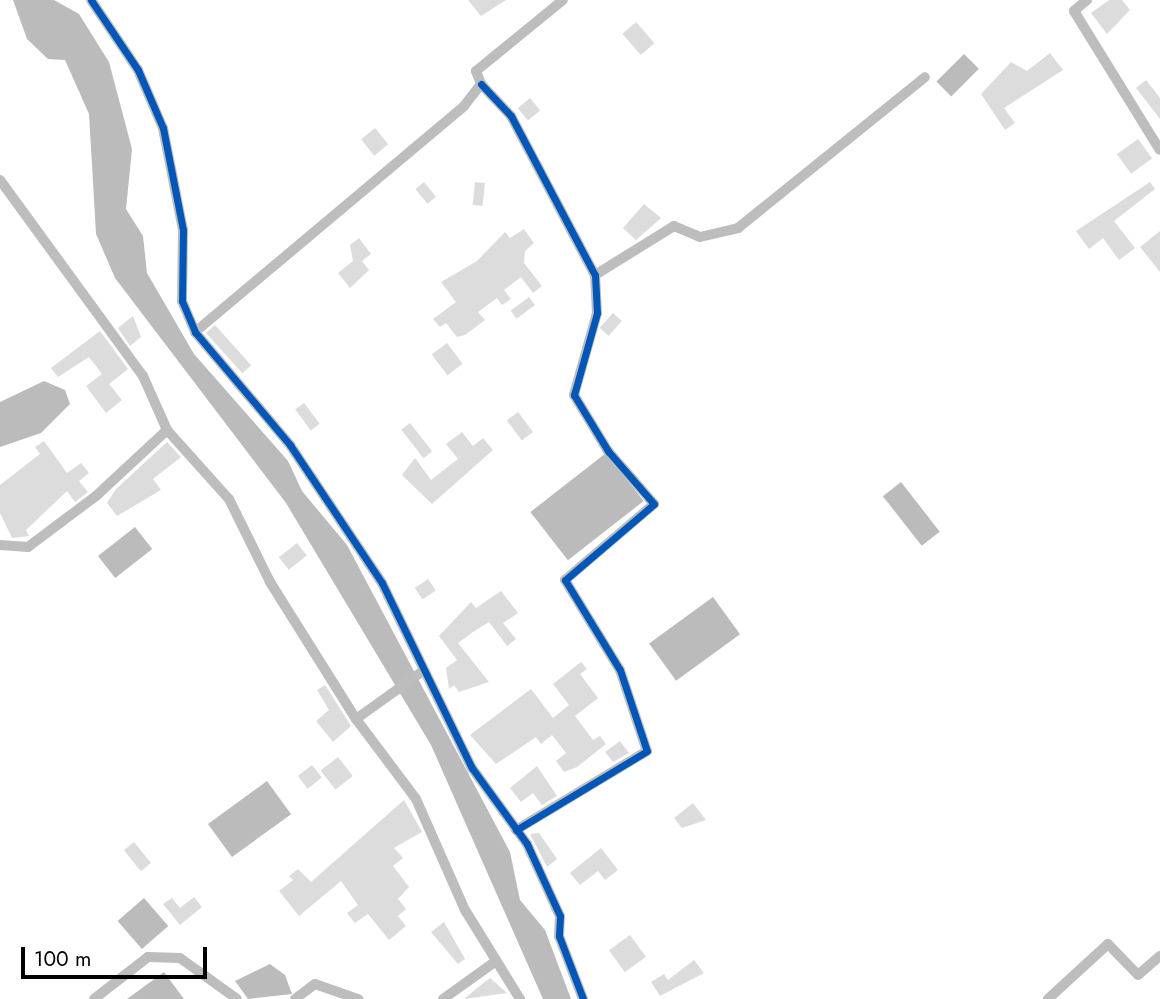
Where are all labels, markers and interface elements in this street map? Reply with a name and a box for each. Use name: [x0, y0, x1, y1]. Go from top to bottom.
scale bar: [24, 932, 210, 976]
text: 100 m: [34, 944, 91, 974]

